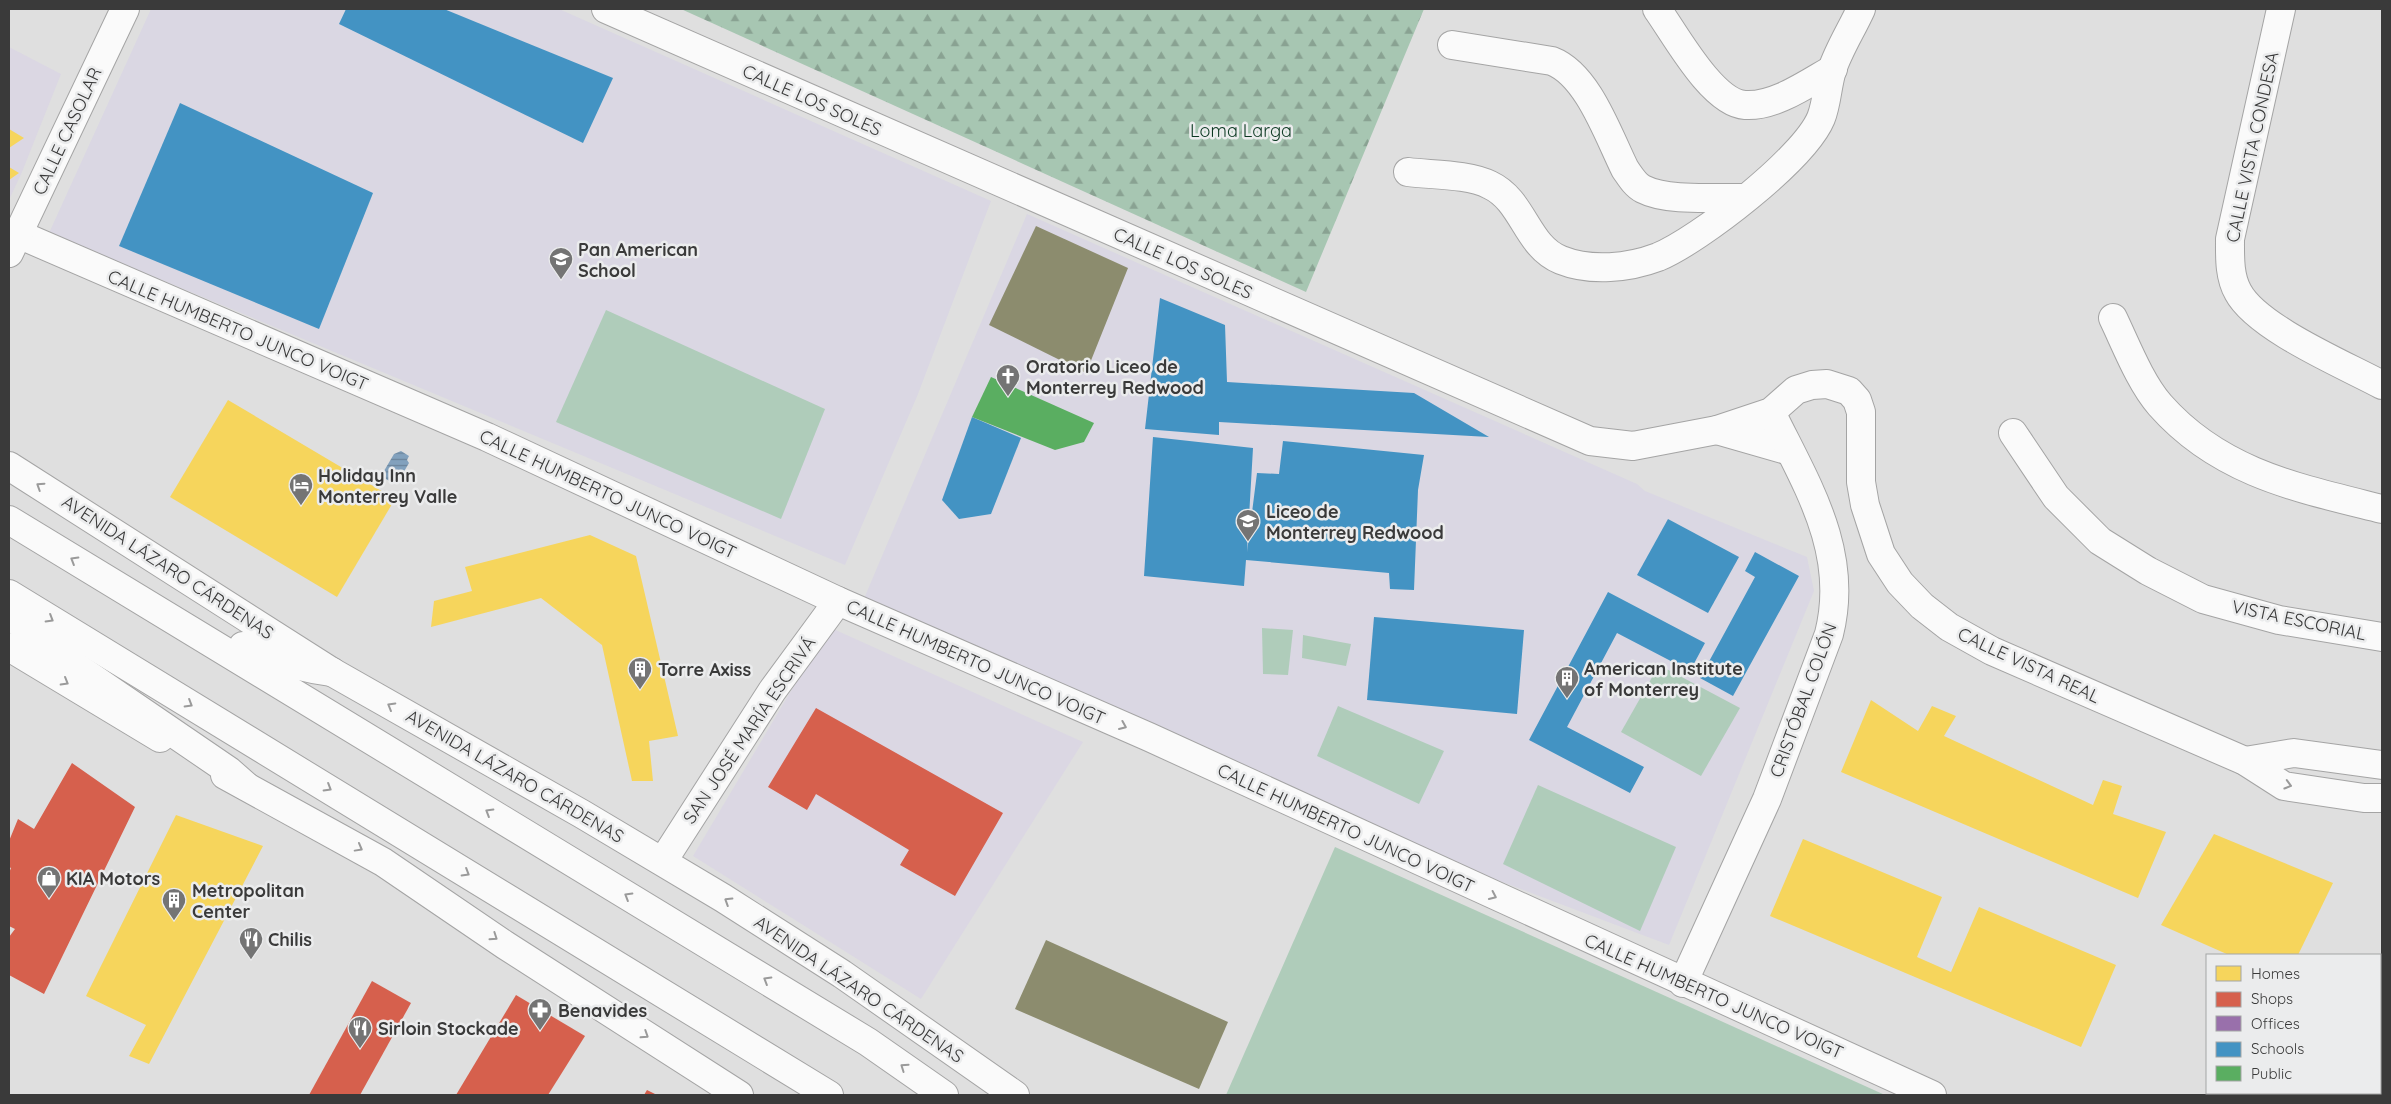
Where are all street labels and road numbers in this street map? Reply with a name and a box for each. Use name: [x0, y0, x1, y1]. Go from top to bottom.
street label: CALLE VISTA CONDESA: [2221, 49, 2284, 244]
street label: CALLE LOS SOLES: [739, 59, 885, 141]
street label: CALLE CASOLAR: [27, 63, 107, 199]
street label: CALLE LOS SOLES: [1110, 222, 1256, 304]
street label: CALLE HUMBERTO JUNCO VOIGT: [104, 265, 372, 396]
street label: CALLE HUMBERTO JUNCO VOIGT: [476, 424, 740, 564]
street label: AVENIDA LÁZARO CÁRDENAS: [58, 490, 278, 644]
street label: CALLE HUMBERTO JUNCO VOIGT: [843, 594, 1109, 730]
street label: VISTA ESCORIAL: [2230, 595, 2369, 646]
street label: CRISTÓBAL COLÓN: [1764, 620, 1842, 780]
street label: CALLE VISTA REAL: [1954, 622, 2104, 708]
street label: SAN JOSÉ MARÍA ESCRIVÁ: [678, 632, 821, 828]
street label: AVENIDA LÁZARO CÁRDENAS: [402, 704, 628, 848]
street label: CALLE HUMBERTO JUNCO VOIGT: [1214, 758, 1478, 898]
street label: AVENIDA LÁZARO CÁRDENAS: [750, 910, 968, 1068]
street label: CALLE HUMBERTO JUNCO VOIGT: [1581, 928, 1847, 1064]

